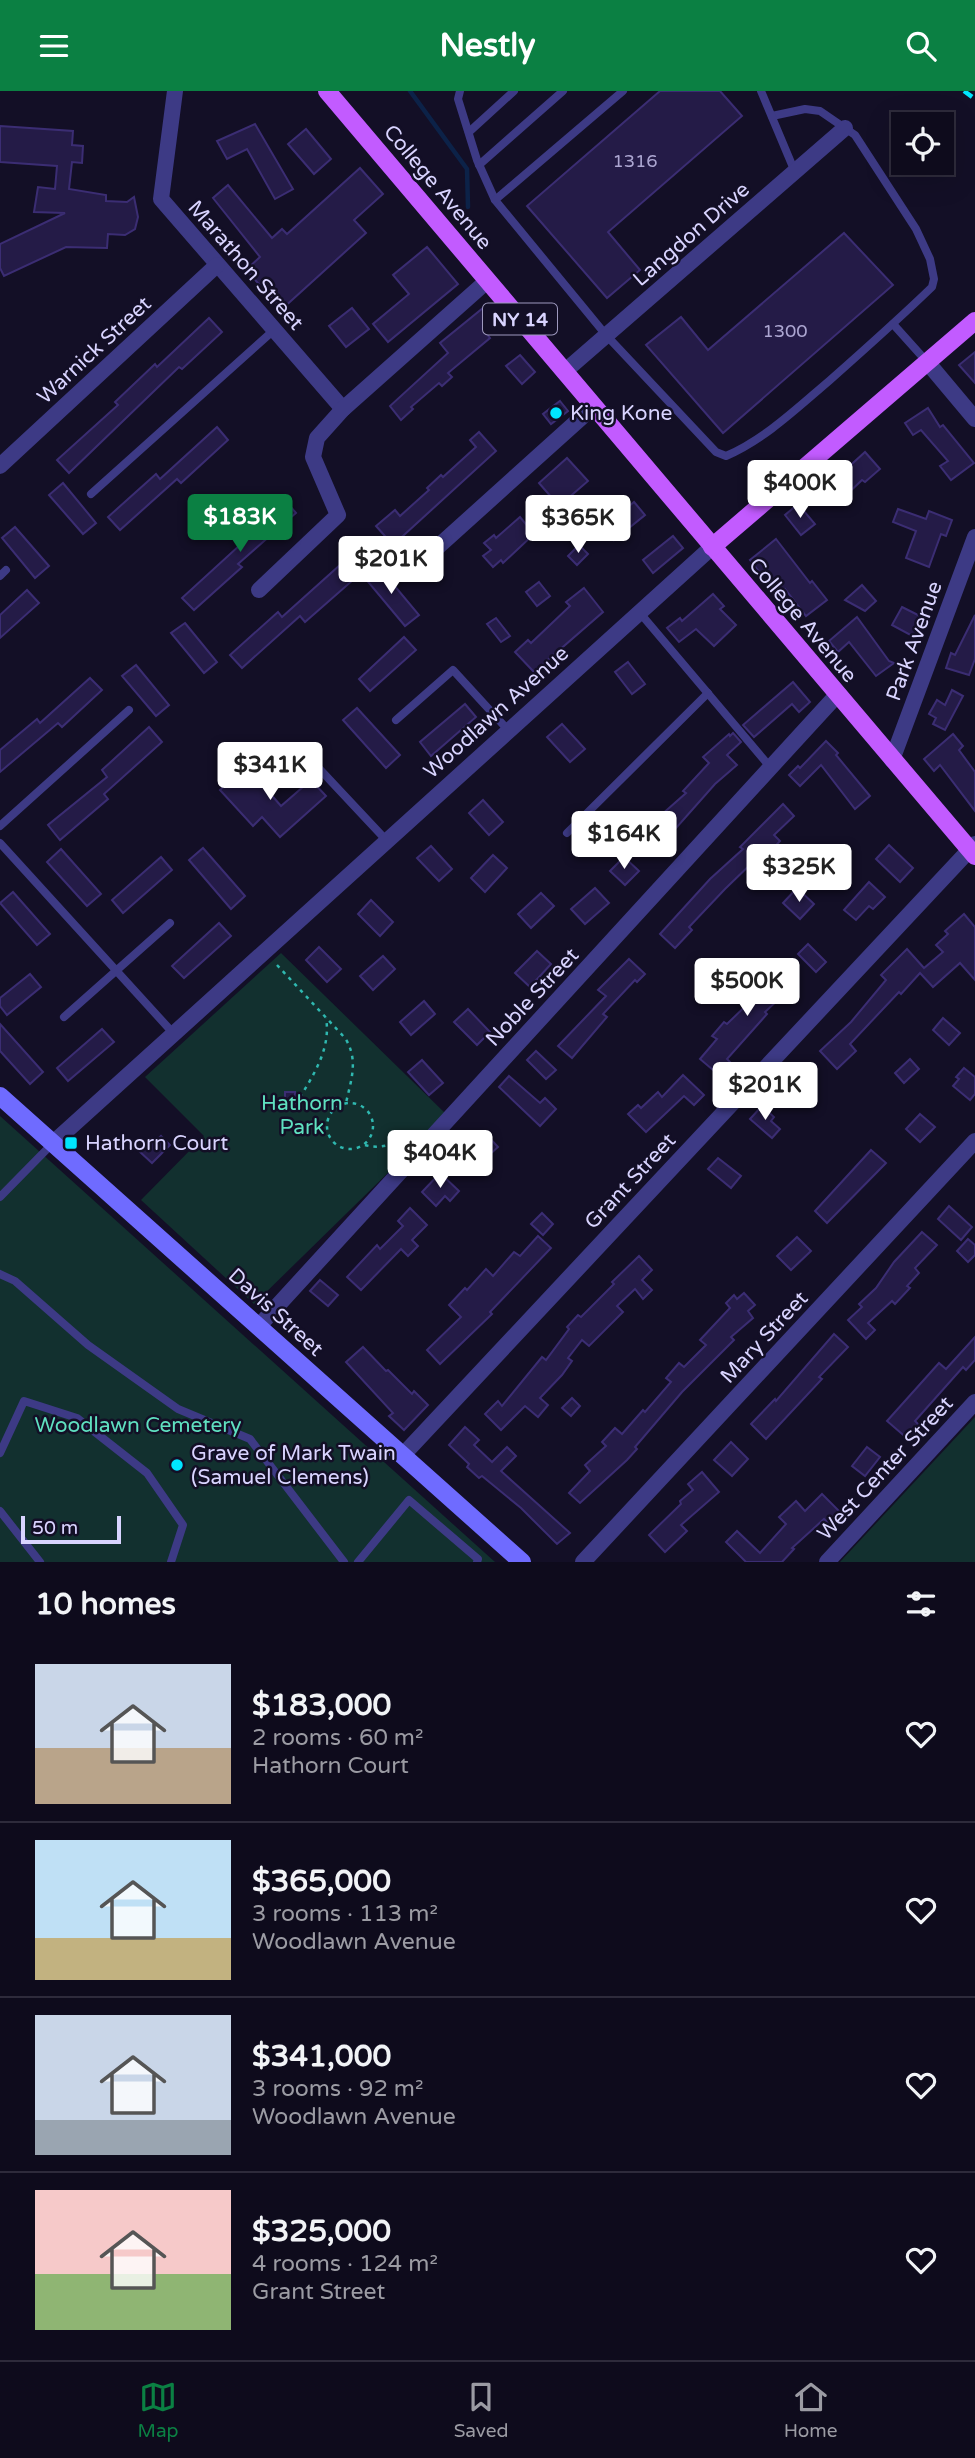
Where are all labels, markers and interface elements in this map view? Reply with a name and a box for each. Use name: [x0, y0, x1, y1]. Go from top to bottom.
icon: menu: [35, 27, 73, 65]
text: Nestly: [440, 27, 535, 65]
icon: search: [902, 27, 940, 65]
map controls: [891, 112, 954, 175]
button: locate: [891, 112, 954, 175]
street label: College Avenue: [378, 120, 497, 255]
house number: 1316: [612, 150, 658, 172]
street label: Langdon Drive: [628, 177, 755, 292]
street label: Marathon Street: [183, 195, 309, 335]
street label: Warnick Street: [32, 291, 156, 409]
road number: NY 14: [483, 303, 557, 335]
house number: 1300: [762, 320, 808, 342]
place label: King Kone: [570, 401, 672, 426]
marker: King Kone: [548, 405, 564, 421]
pin: $400K: [751, 461, 849, 520]
text: $400K: [764, 469, 836, 497]
pin: $183K: [191, 495, 289, 554]
pin: $365K: [529, 496, 627, 555]
text: $183K: [204, 503, 276, 531]
text: $365K: [542, 504, 614, 532]
pin: $201K: [342, 537, 440, 596]
text: $201K: [355, 545, 427, 573]
street label: College Avenue: [743, 553, 862, 688]
street label: Park Avenue: [881, 578, 948, 704]
street label: Woodlawn Avenue: [419, 641, 574, 784]
pin: $341K: [221, 743, 319, 802]
text: $341K: [234, 751, 306, 779]
pin: $164K: [575, 811, 673, 871]
text: $164K: [588, 820, 660, 848]
pin: $325K: [750, 845, 848, 904]
text: $325K: [763, 853, 835, 881]
street label: Noble Street: [481, 943, 584, 1052]
pin: $500K: [698, 958, 796, 1018]
text: $500K: [711, 967, 783, 995]
pin: $201K: [716, 1063, 814, 1122]
text: $201K: [729, 1071, 801, 1099]
park label: Hathorn Park: [261, 1091, 343, 1140]
street label: Grant Street: [580, 1128, 681, 1234]
place label: Hathorn Court: [85, 1131, 228, 1156]
pin: $404K: [391, 1131, 489, 1190]
marker: Hathorn Court: [63, 1135, 79, 1151]
text: $404K: [404, 1139, 476, 1167]
street label: Davis Street: [223, 1263, 328, 1362]
street label: Mary Street: [715, 1286, 813, 1389]
street label: West Center Street: [812, 1391, 958, 1545]
park label: Woodlawn Cemetery: [34, 1413, 242, 1438]
place label: Grave of Mark Twain (Samuel Clemens): [191, 1441, 396, 1490]
marker: Grave of Mark Twain (Samuel Clemens): [169, 1457, 185, 1473]
scale bar: [21, 1513, 121, 1545]
text: 50 m: [32, 1517, 78, 1539]
icon: filters: [902, 1585, 940, 1623]
text: 10 homes: [35, 1586, 176, 1623]
text: $183,000: [252, 1687, 391, 1724]
icon: home: [91, 1692, 175, 1776]
icon: heart: [902, 1715, 940, 1753]
text: 2 rooms · 60 m²: [252, 1724, 423, 1752]
text: Hathorn Court: [252, 1752, 409, 1780]
text: $365,000: [252, 1863, 391, 1900]
icon: home: [91, 1868, 175, 1952]
icon: heart: [902, 1891, 940, 1929]
text: 3 rooms · 113 m²: [252, 1900, 438, 1928]
text: Woodlawn Avenue: [252, 1928, 456, 1956]
text: $341,000: [252, 2038, 391, 2075]
icon: home: [91, 2043, 175, 2127]
icon: heart: [902, 2066, 940, 2104]
text: 3 rooms · 92 m²: [252, 2075, 423, 2103]
text: Woodlawn Avenue: [252, 2103, 456, 2131]
text: $325,000: [252, 2213, 391, 2250]
icon: home: [91, 2218, 175, 2302]
icon: heart: [902, 2241, 940, 2279]
text: 4 rooms · 124 m²: [252, 2250, 438, 2278]
text: Grant Street: [252, 2278, 385, 2306]
tab: Map: [138, 2378, 179, 2442]
tab: Saved: [454, 2378, 509, 2442]
tab: Home: [784, 2378, 837, 2442]

